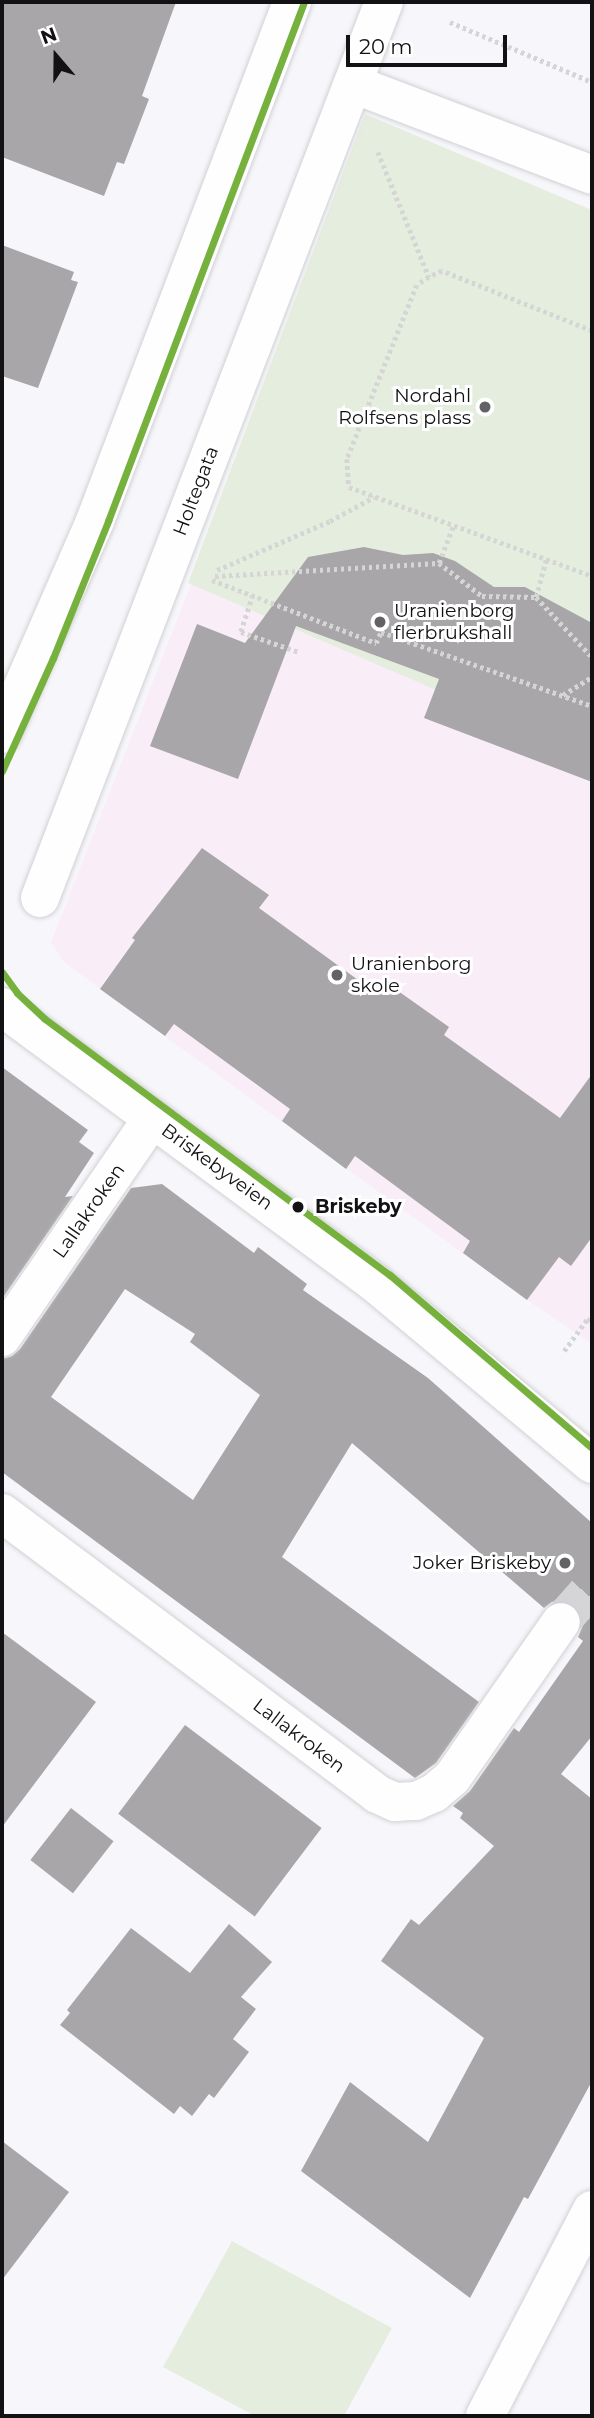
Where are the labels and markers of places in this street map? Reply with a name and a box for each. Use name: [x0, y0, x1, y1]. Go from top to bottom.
place label: Nordahl Rolfsens plass: [338, 385, 471, 429]
marker: Nordahl Rolfsens plass: [477, 399, 493, 415]
place label: Uranienborg flerbrukshall: [394, 600, 515, 644]
marker: Uranienborg flerbrukshall: [372, 614, 388, 630]
place label: Uranienborg skole: [351, 953, 472, 997]
marker: Uranienborg skole: [329, 967, 345, 983]
marker: Briskeby: [287, 1196, 309, 1218]
place label: Briskeby: [315, 1196, 402, 1218]
place label: Joker Briskeby: [413, 1552, 551, 1574]
marker: Joker Briskeby: [557, 1555, 573, 1571]

